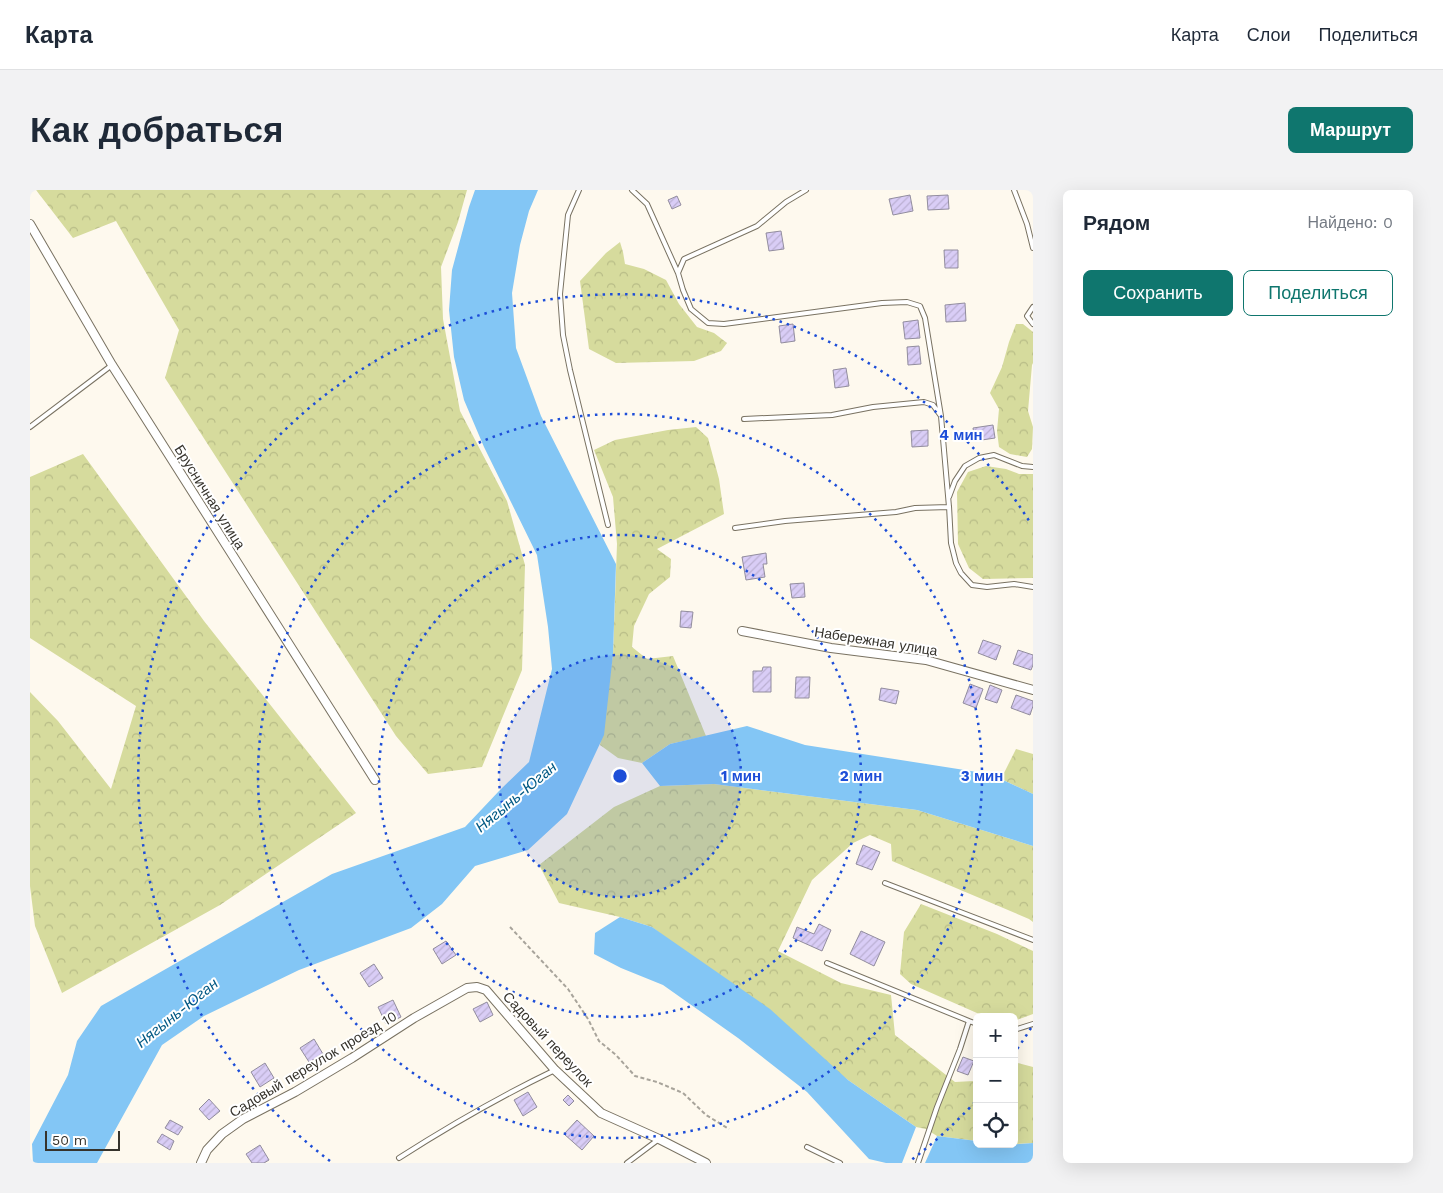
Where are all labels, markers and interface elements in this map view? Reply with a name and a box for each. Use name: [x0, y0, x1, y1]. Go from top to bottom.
text: Карта: [25, 21, 93, 49]
text: Карта: [1171, 24, 1219, 45]
text: Слои: [1247, 24, 1291, 45]
text: Поделиться: [1319, 24, 1418, 45]
button: Маршрут: [1288, 107, 1413, 153]
text: Как добраться: [30, 109, 283, 151]
text: Рядом: [1083, 210, 1150, 235]
text: Найдено: 0: [1307, 213, 1393, 232]
button: Сохранить: [1083, 270, 1233, 316]
button: Поделиться: [1243, 270, 1393, 316]
text: 4 мин: [939, 426, 983, 444]
street label: Брусничная улица: [171, 442, 249, 552]
street label: Набережная улица: [813, 623, 939, 659]
water label: Нягынь-Юган: [472, 758, 560, 836]
centre of rings: [611, 767, 629, 785]
text: 1 мин: [721, 767, 761, 785]
text: 2 мин: [840, 767, 882, 785]
text: 3 мин: [961, 767, 1003, 785]
water label: Нягынь-Юган: [132, 974, 222, 1052]
street label: Садовый переулок: [500, 988, 597, 1090]
street label: Садовый переулок проезд 10: [227, 1008, 399, 1120]
map controls: [973, 1013, 1018, 1148]
button: +: [973, 1013, 1018, 1058]
button: −: [973, 1058, 1018, 1103]
button: locate: [973, 1103, 1018, 1148]
scale bar: [45, 1128, 120, 1151]
text: 50 m: [52, 1132, 87, 1148]

